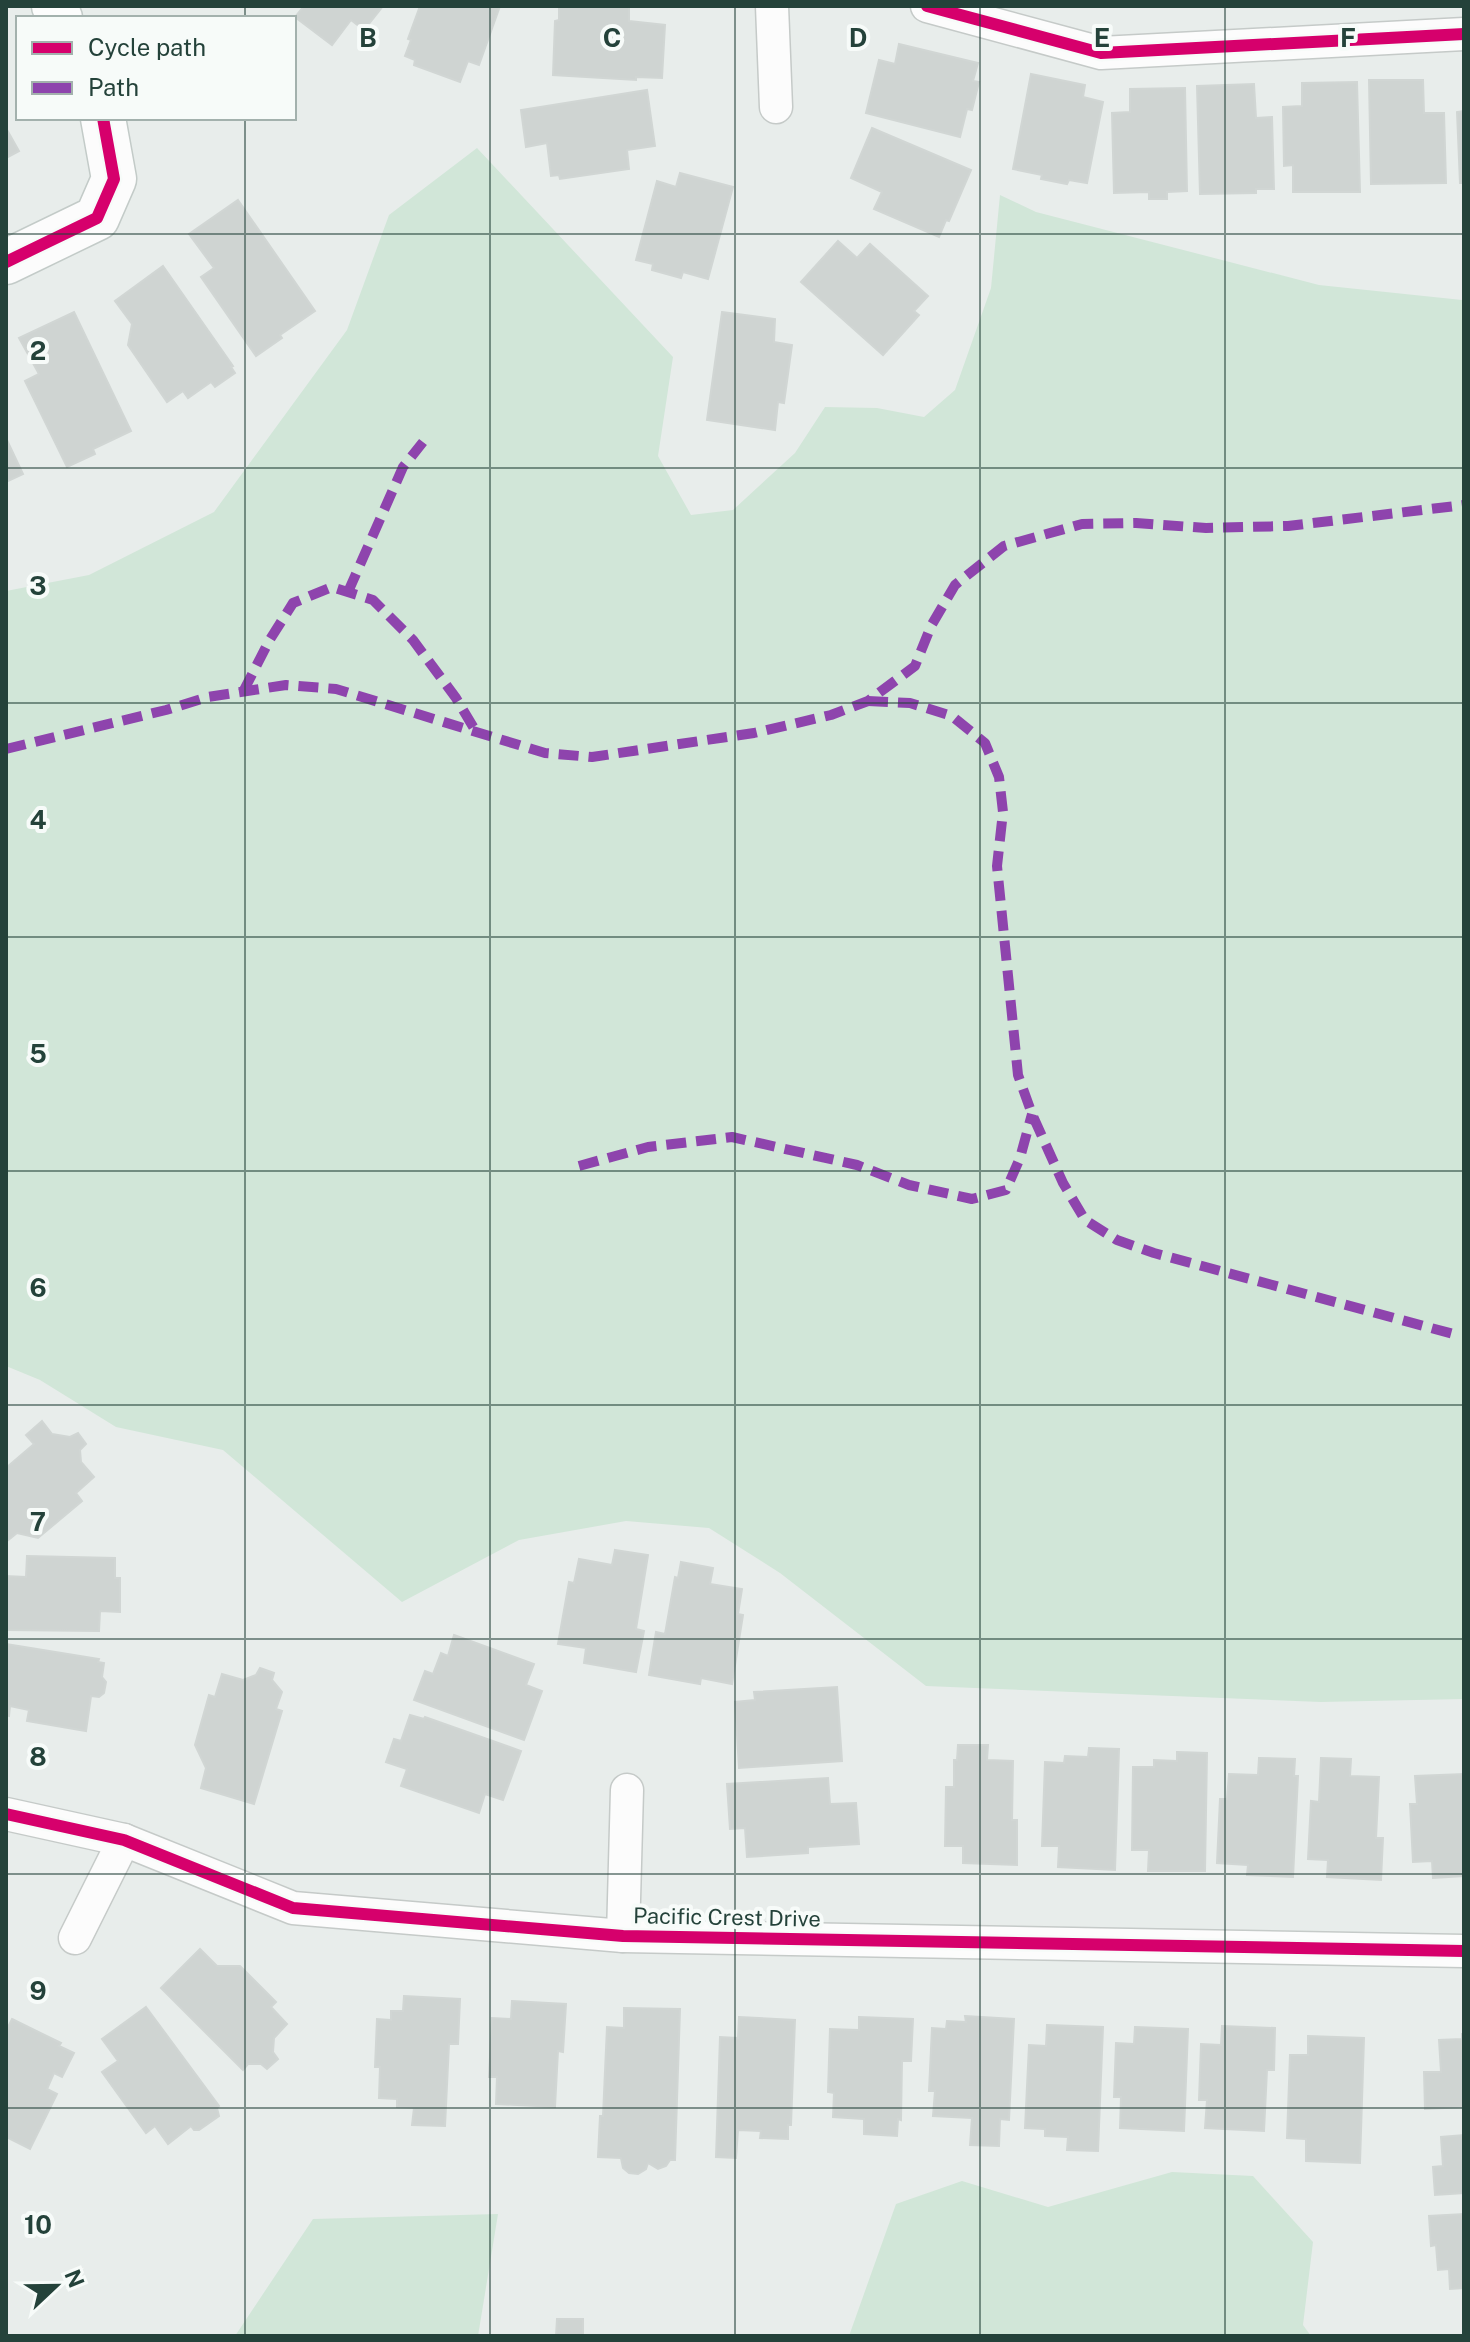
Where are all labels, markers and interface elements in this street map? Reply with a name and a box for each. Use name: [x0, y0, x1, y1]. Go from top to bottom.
legend: [16, 16, 296, 120]
text: B: [359, 22, 377, 53]
text: C: [603, 22, 621, 53]
text: D: [849, 22, 867, 53]
text: E: [1094, 22, 1110, 53]
text: F: [1340, 22, 1356, 53]
text: Cycle path: [88, 33, 206, 61]
text: Path: [88, 73, 139, 101]
text: 2: [30, 335, 46, 366]
text: 3: [29, 570, 47, 601]
text: 4: [29, 804, 47, 835]
text: 5: [29, 1038, 47, 1069]
text: 6: [29, 1272, 47, 1303]
text: 7: [30, 1506, 46, 1537]
text: 8: [29, 1741, 47, 1772]
street label: Pacific Crest Drive: [633, 1902, 821, 1932]
text: 9: [29, 1975, 47, 2006]
text: 10: [24, 2209, 52, 2240]
north arrow: [16, 2246, 96, 2326]
text: N: [59, 2266, 90, 2291]

